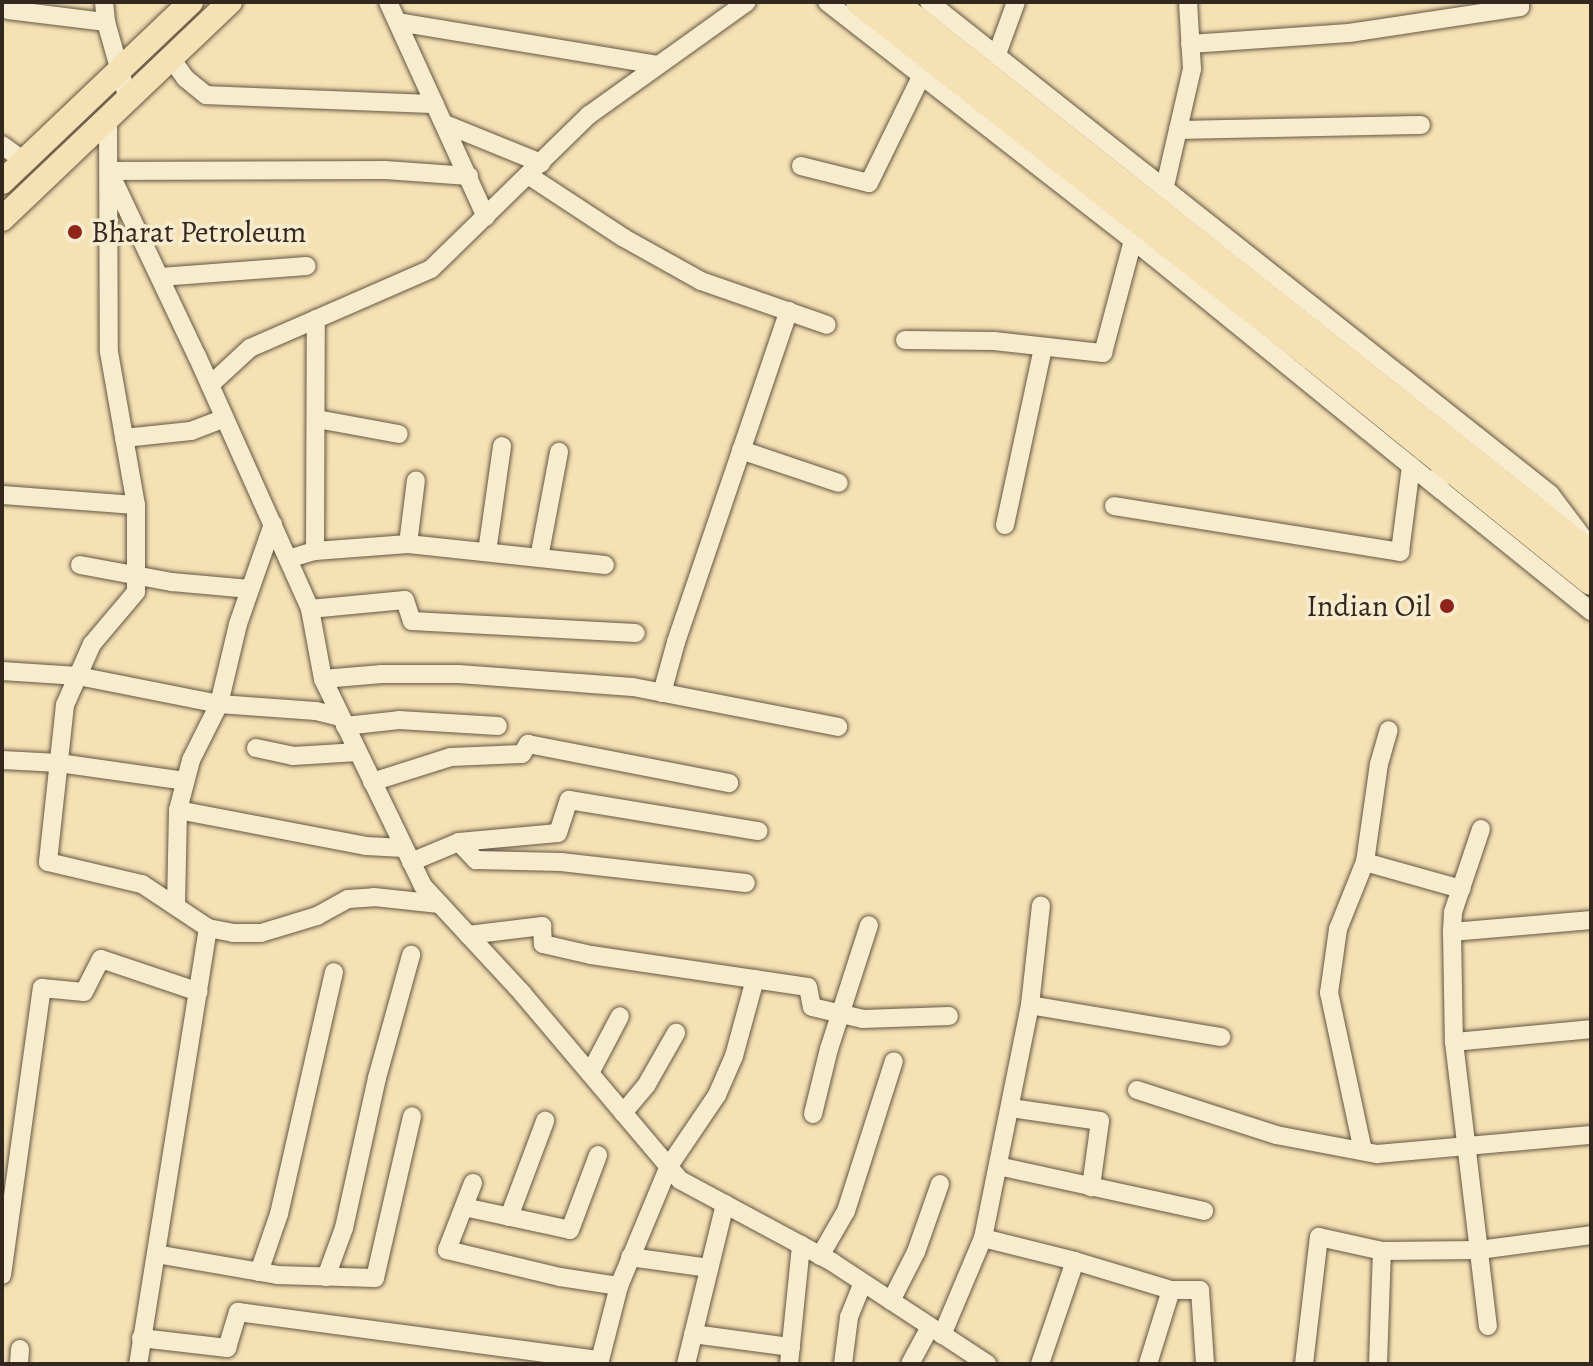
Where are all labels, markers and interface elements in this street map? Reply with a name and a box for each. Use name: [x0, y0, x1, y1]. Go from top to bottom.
place label: Bharat Petroleum: [91, 214, 307, 250]
marker: Bharat Petroleum: [66, 223, 84, 241]
place label: Indian Oil: [1307, 588, 1431, 624]
marker: Indian Oil: [1438, 597, 1456, 615]

